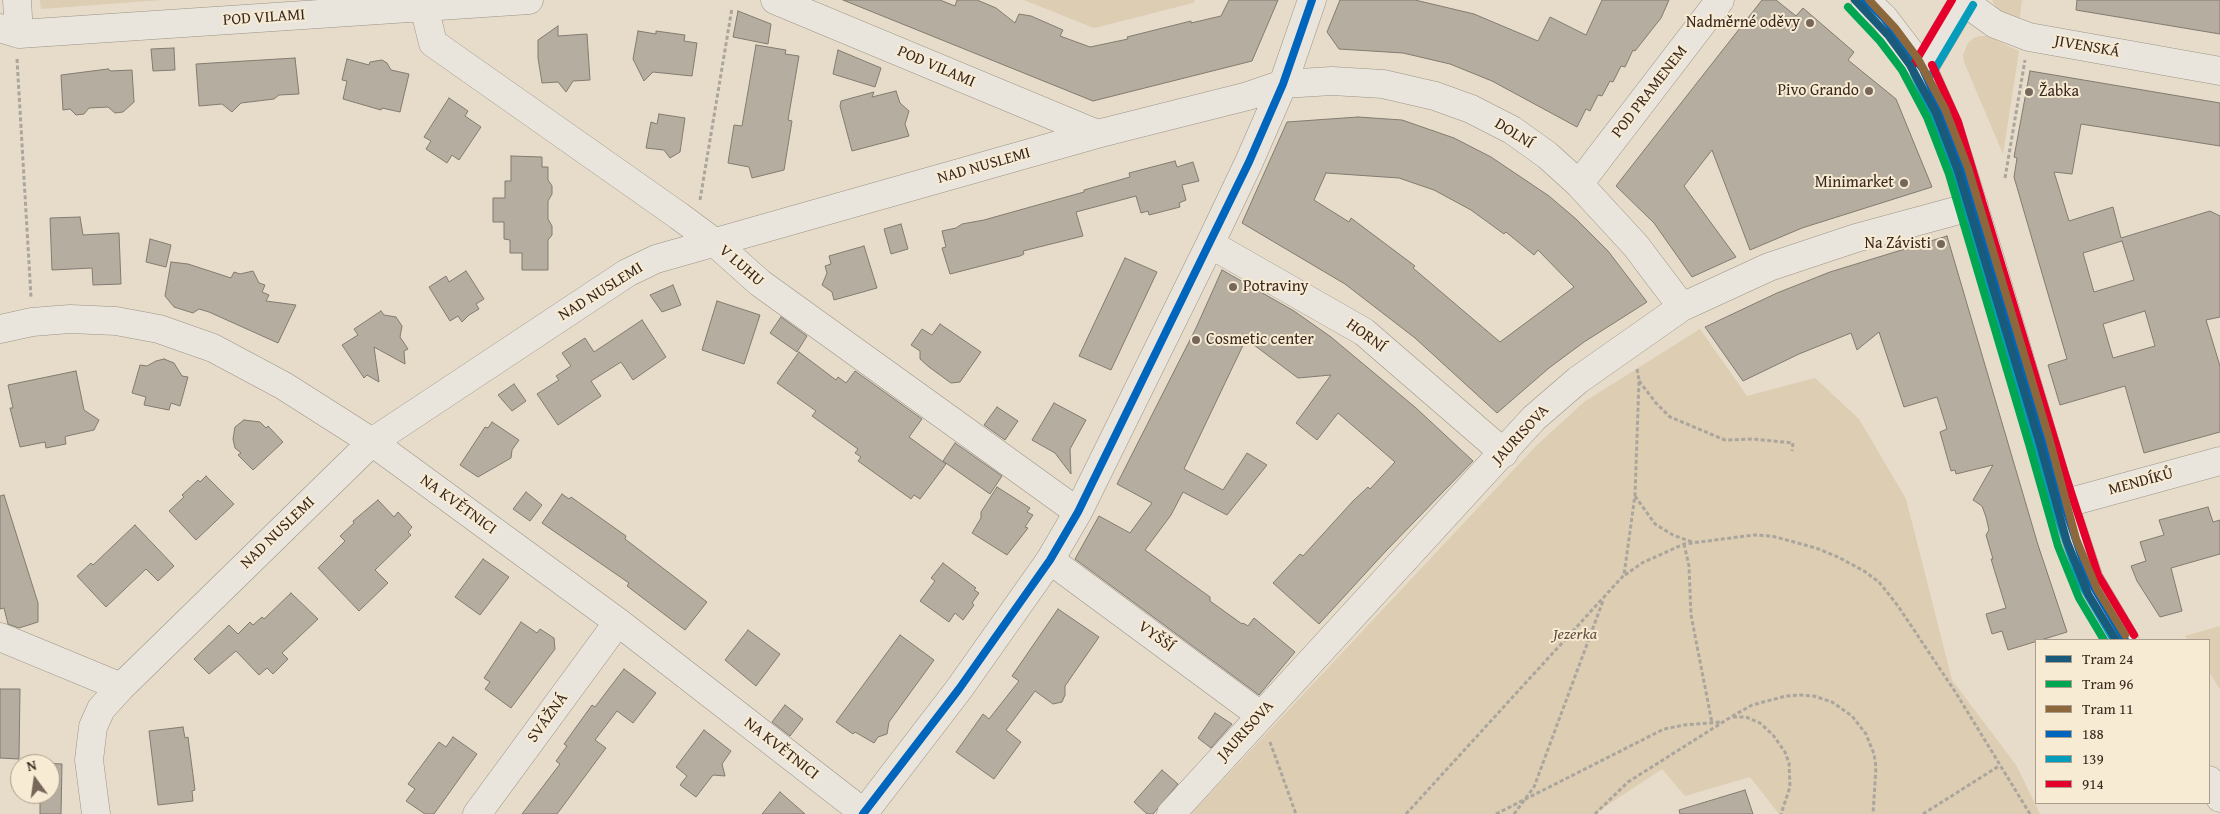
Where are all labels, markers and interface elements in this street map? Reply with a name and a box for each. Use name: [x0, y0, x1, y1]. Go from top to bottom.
street label: POD VILAMI: [222, 6, 306, 30]
place label: Nadměrné oděvy: [1686, 13, 1800, 33]
marker: Nadměrné oděvy: [1804, 17, 1816, 29]
street label: JIVENSKÁ: [2053, 32, 2121, 62]
street label: POD VILAMI: [894, 42, 978, 92]
street label: POD PRAMENEM: [1608, 42, 1692, 142]
place label: Pivo Grando: [1777, 81, 1859, 101]
place label: Žabka: [2039, 82, 2079, 102]
marker: Pivo Grando: [1863, 85, 1875, 97]
marker: Žabka: [2023, 86, 2035, 98]
street label: DOLNÍ: [1491, 115, 1537, 153]
street label: NAD NUSLEMI: [935, 144, 1033, 188]
place label: Minimarket: [1815, 173, 1894, 193]
marker: Minimarket: [1898, 177, 1910, 189]
place label: Na Závisti: [1864, 234, 1931, 254]
marker: Na Závisti: [1935, 238, 1947, 250]
street label: V LUHU: [715, 241, 767, 291]
street label: NAD NUSLEMI: [555, 258, 647, 326]
place label: Potraviny: [1243, 277, 1309, 297]
marker: Potraviny: [1227, 281, 1239, 293]
street label: HORNÍ: [1342, 315, 1390, 357]
place label: Cosmetic center: [1206, 330, 1314, 350]
marker: Cosmetic center: [1190, 334, 1202, 346]
street label: JAURISOVA: [1489, 401, 1553, 469]
street label: MENDÍKŮ: [2106, 464, 2176, 500]
street label: NA KVĚTNICI: [416, 471, 500, 539]
street label: NAD NUSLEMI: [237, 493, 319, 573]
street label: VYŠŠÍ: [1134, 617, 1178, 657]
park label: Jezerka: [1553, 625, 1597, 645]
legend: [2035, 639, 2210, 804]
text: Tram 24: [2082, 648, 2134, 669]
text: Tram 96: [2082, 673, 2134, 694]
street label: SVÁŽNÁ: [524, 689, 572, 747]
street label: JAURISOVA: [1214, 697, 1278, 765]
text: Tram 11: [2082, 698, 2134, 719]
street label: NA KVĚTNICI: [740, 714, 822, 784]
text: 188: [2082, 723, 2104, 744]
text: 139: [2082, 748, 2104, 769]
north arrow: [10, 754, 60, 804]
text: N: [25, 755, 39, 776]
text: 914: [2082, 773, 2104, 794]

